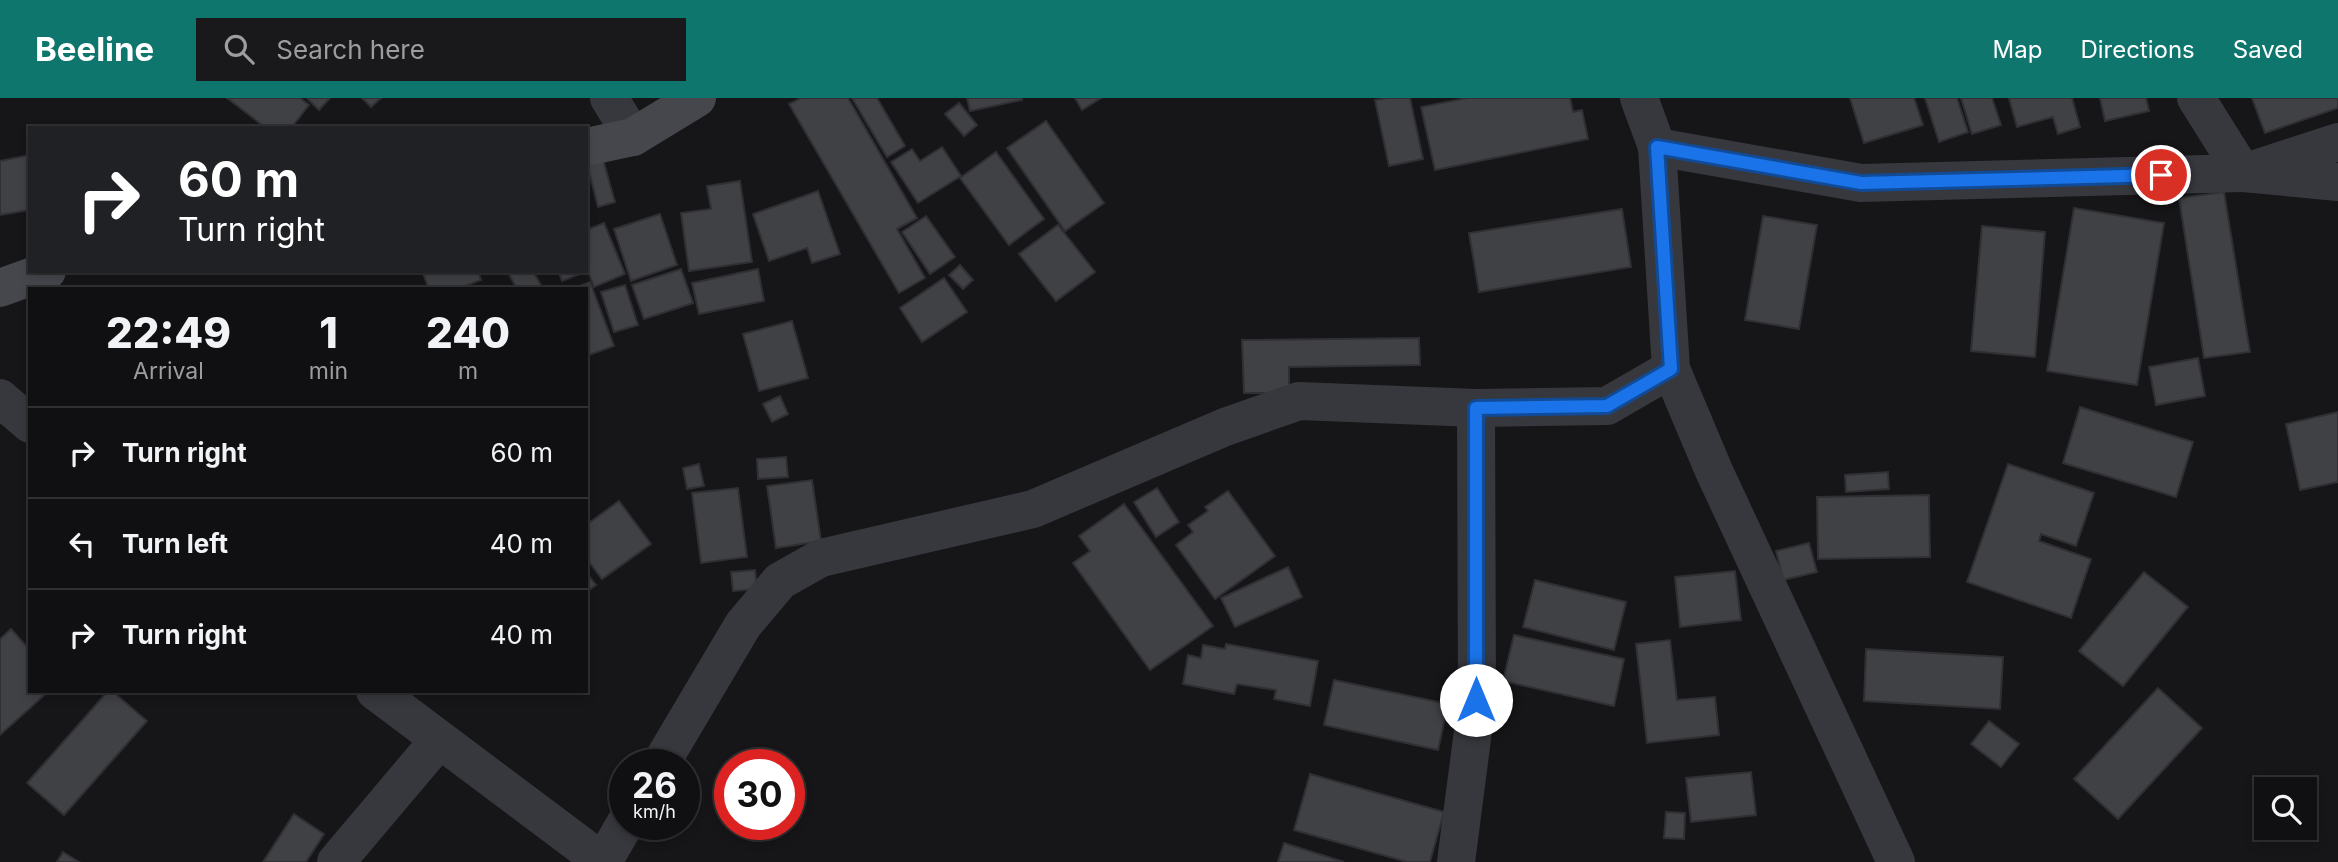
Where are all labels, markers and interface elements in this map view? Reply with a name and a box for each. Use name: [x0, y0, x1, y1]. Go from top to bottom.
search box: [196, 18, 686, 81]
text: Beeline: [35, 29, 154, 69]
icon: search: [220, 30, 258, 68]
text: Search here: [276, 34, 425, 65]
text: Map: [1993, 35, 2042, 64]
text: Directions: [2080, 35, 2195, 64]
text: Saved: [2233, 35, 2303, 64]
pin: [2131, 145, 2191, 205]
text: 60 m: [178, 150, 299, 209]
icon: right: [63, 154, 154, 245]
icon: arrive: [2142, 156, 2180, 194]
text: Turn right: [178, 210, 325, 249]
text: 22:49: [106, 307, 231, 358]
text: 1: [319, 307, 338, 358]
text: 240: [426, 307, 510, 358]
text: Arrival: [133, 357, 204, 385]
text: min: [309, 357, 348, 385]
text: m: [458, 357, 478, 385]
icon: right: [63, 434, 101, 472]
text: Turn right: [122, 437, 247, 468]
text: 60 m: [490, 437, 553, 468]
icon: left: [63, 525, 101, 563]
text: Turn left: [122, 528, 228, 559]
text: 40 m: [490, 528, 553, 559]
icon: right: [63, 616, 101, 654]
text: Turn right: [122, 619, 247, 650]
text: 40 m: [490, 619, 553, 650]
position arrow: [1439, 663, 1513, 737]
speed limit sign: 30: [714, 749, 805, 840]
text: 26: [632, 764, 677, 806]
map controls: [2254, 777, 2317, 840]
button: search: [2254, 777, 2317, 840]
text: km/h: [633, 801, 676, 822]

